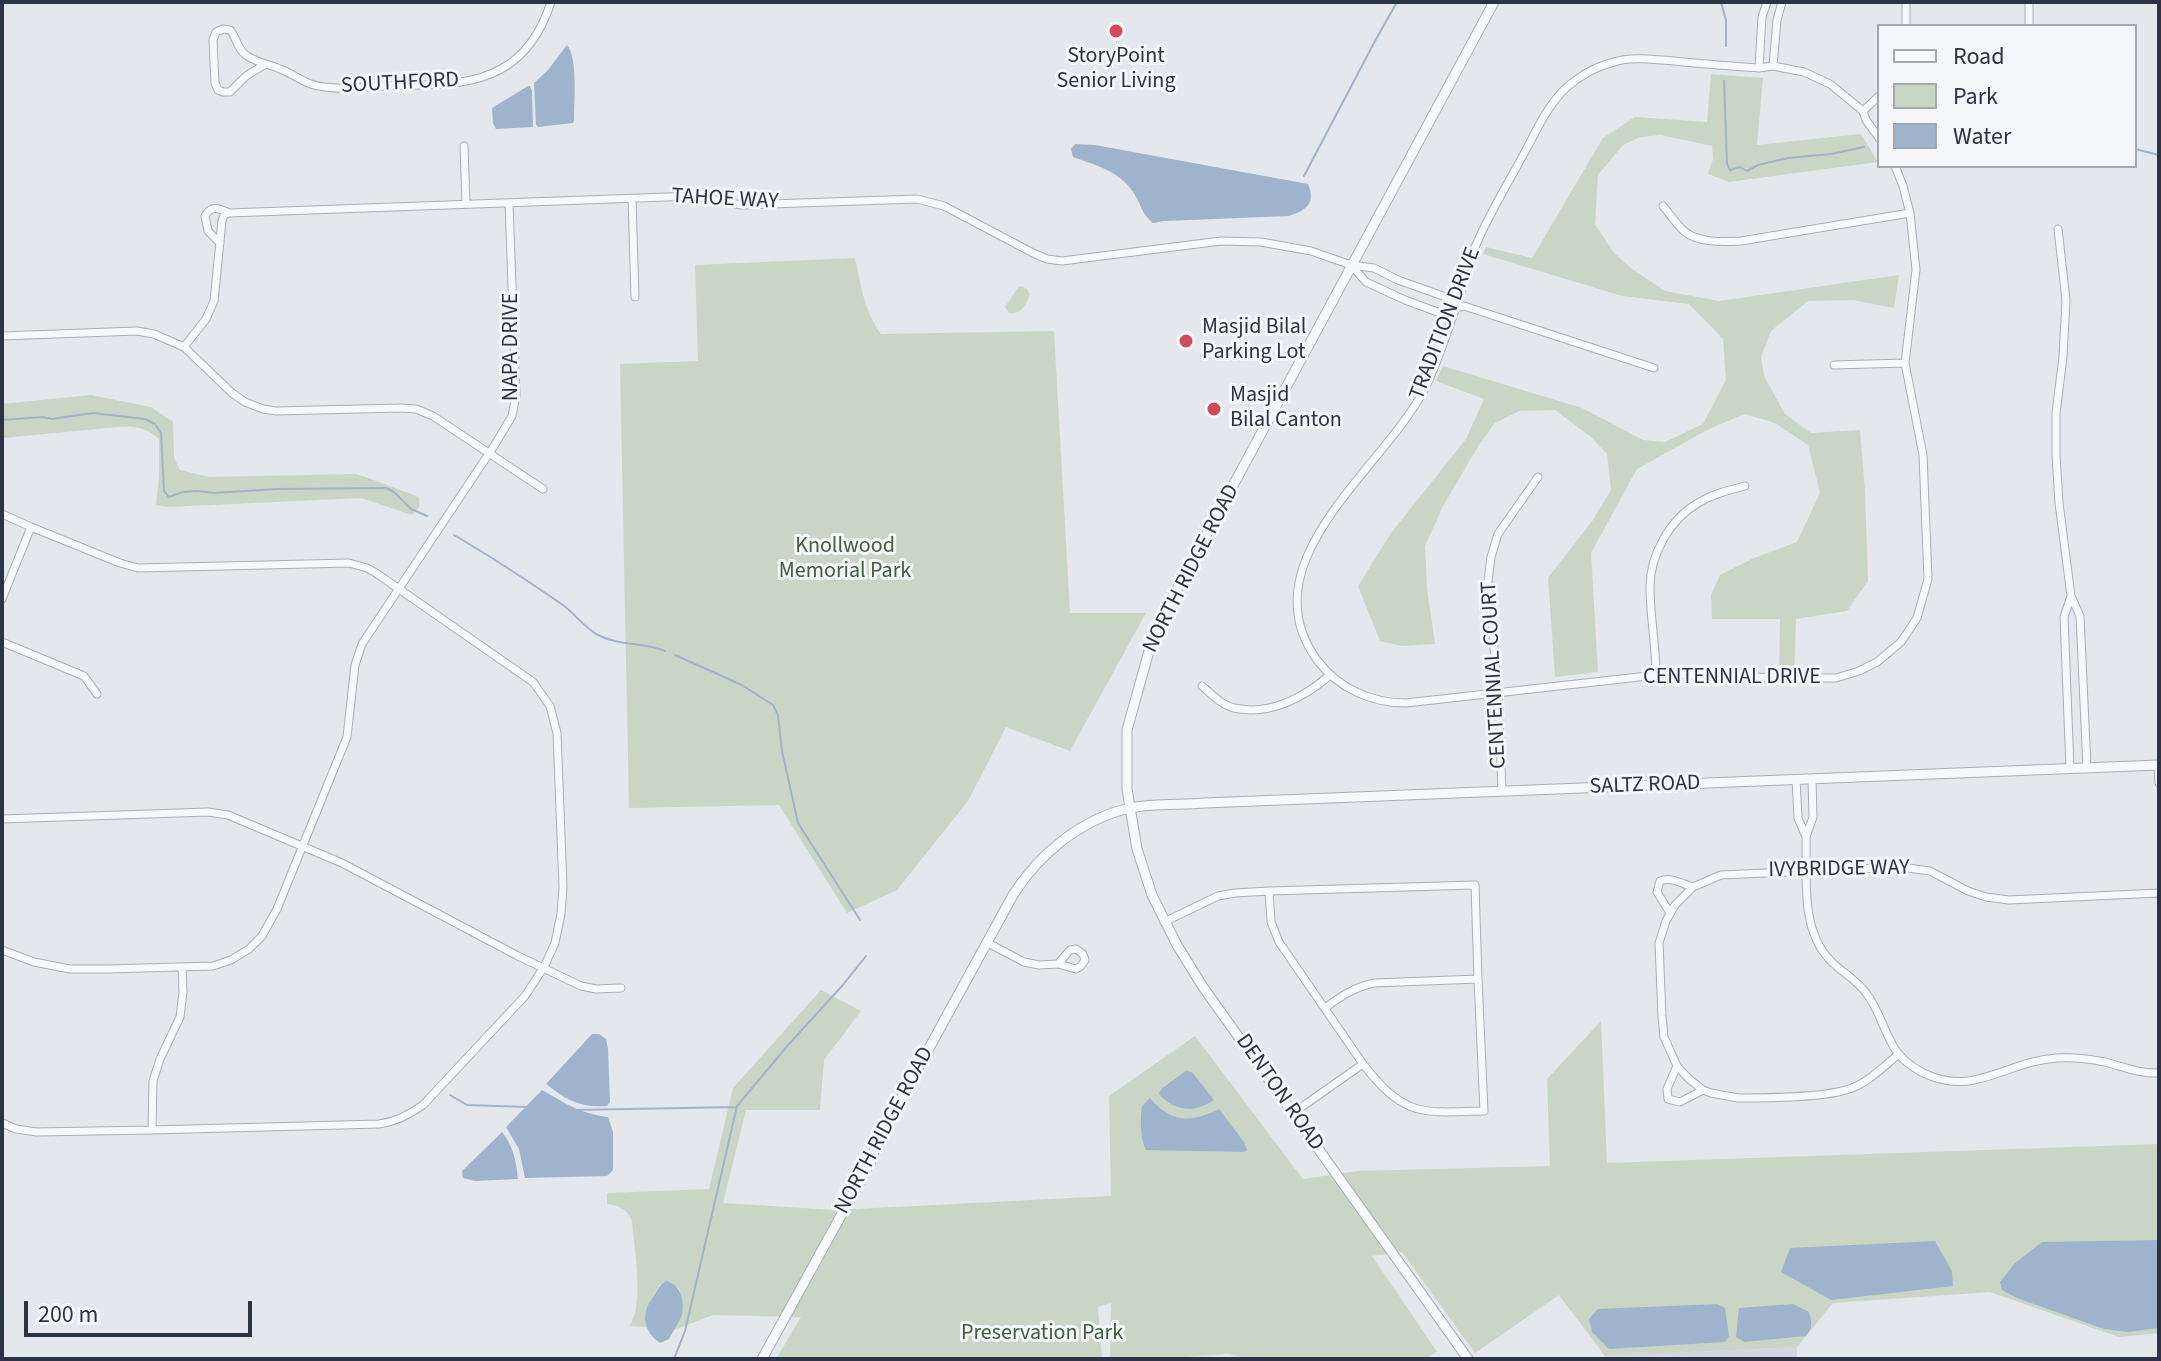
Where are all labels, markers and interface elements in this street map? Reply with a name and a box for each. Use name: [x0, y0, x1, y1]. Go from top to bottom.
marker: StoryPoint Senior Living: [1107, 22, 1125, 40]
legend: [1877, 24, 2137, 168]
text: Road: [1953, 39, 2005, 74]
place label: StoryPoint Senior Living: [1057, 44, 1175, 96]
street label: SOUTHFORD: [340, 68, 460, 100]
text: Park: [1953, 79, 1998, 114]
text: Water: [1953, 119, 2011, 154]
street label: TAHOE WAY: [671, 184, 779, 216]
street label: TRADITION DRIVE: [1405, 244, 1487, 404]
street label: NAPA DRIVE: [499, 293, 525, 401]
place label: Masjid Bilal Parking Lot: [1202, 315, 1306, 366]
marker: Masjid Bilal Parking Lot: [1177, 332, 1195, 350]
place label: Masjid Bilal Canton: [1230, 383, 1342, 434]
marker: Masjid Bilal Canton: [1205, 400, 1223, 418]
street label: NORTH RIDGE ROAD: [1138, 480, 1246, 658]
park label: Knollwood Memorial Park: [779, 534, 911, 586]
street label: CENTENNIAL COURT: [1477, 581, 1513, 769]
street label: CENTENNIAL DRIVE: [1643, 665, 1821, 691]
street label: SALTZ ROAD: [1589, 771, 1701, 801]
street label: IVYBRIDGE WAY: [1768, 856, 1910, 884]
street label: DENTON ROAD: [1229, 1030, 1329, 1156]
street label: NORTH RIDGE ROAD: [830, 1043, 940, 1219]
scale bar: [28, 1285, 256, 1335]
text: 200 m: [38, 1297, 98, 1332]
park label: Preservation Park: [961, 1321, 1123, 1347]

